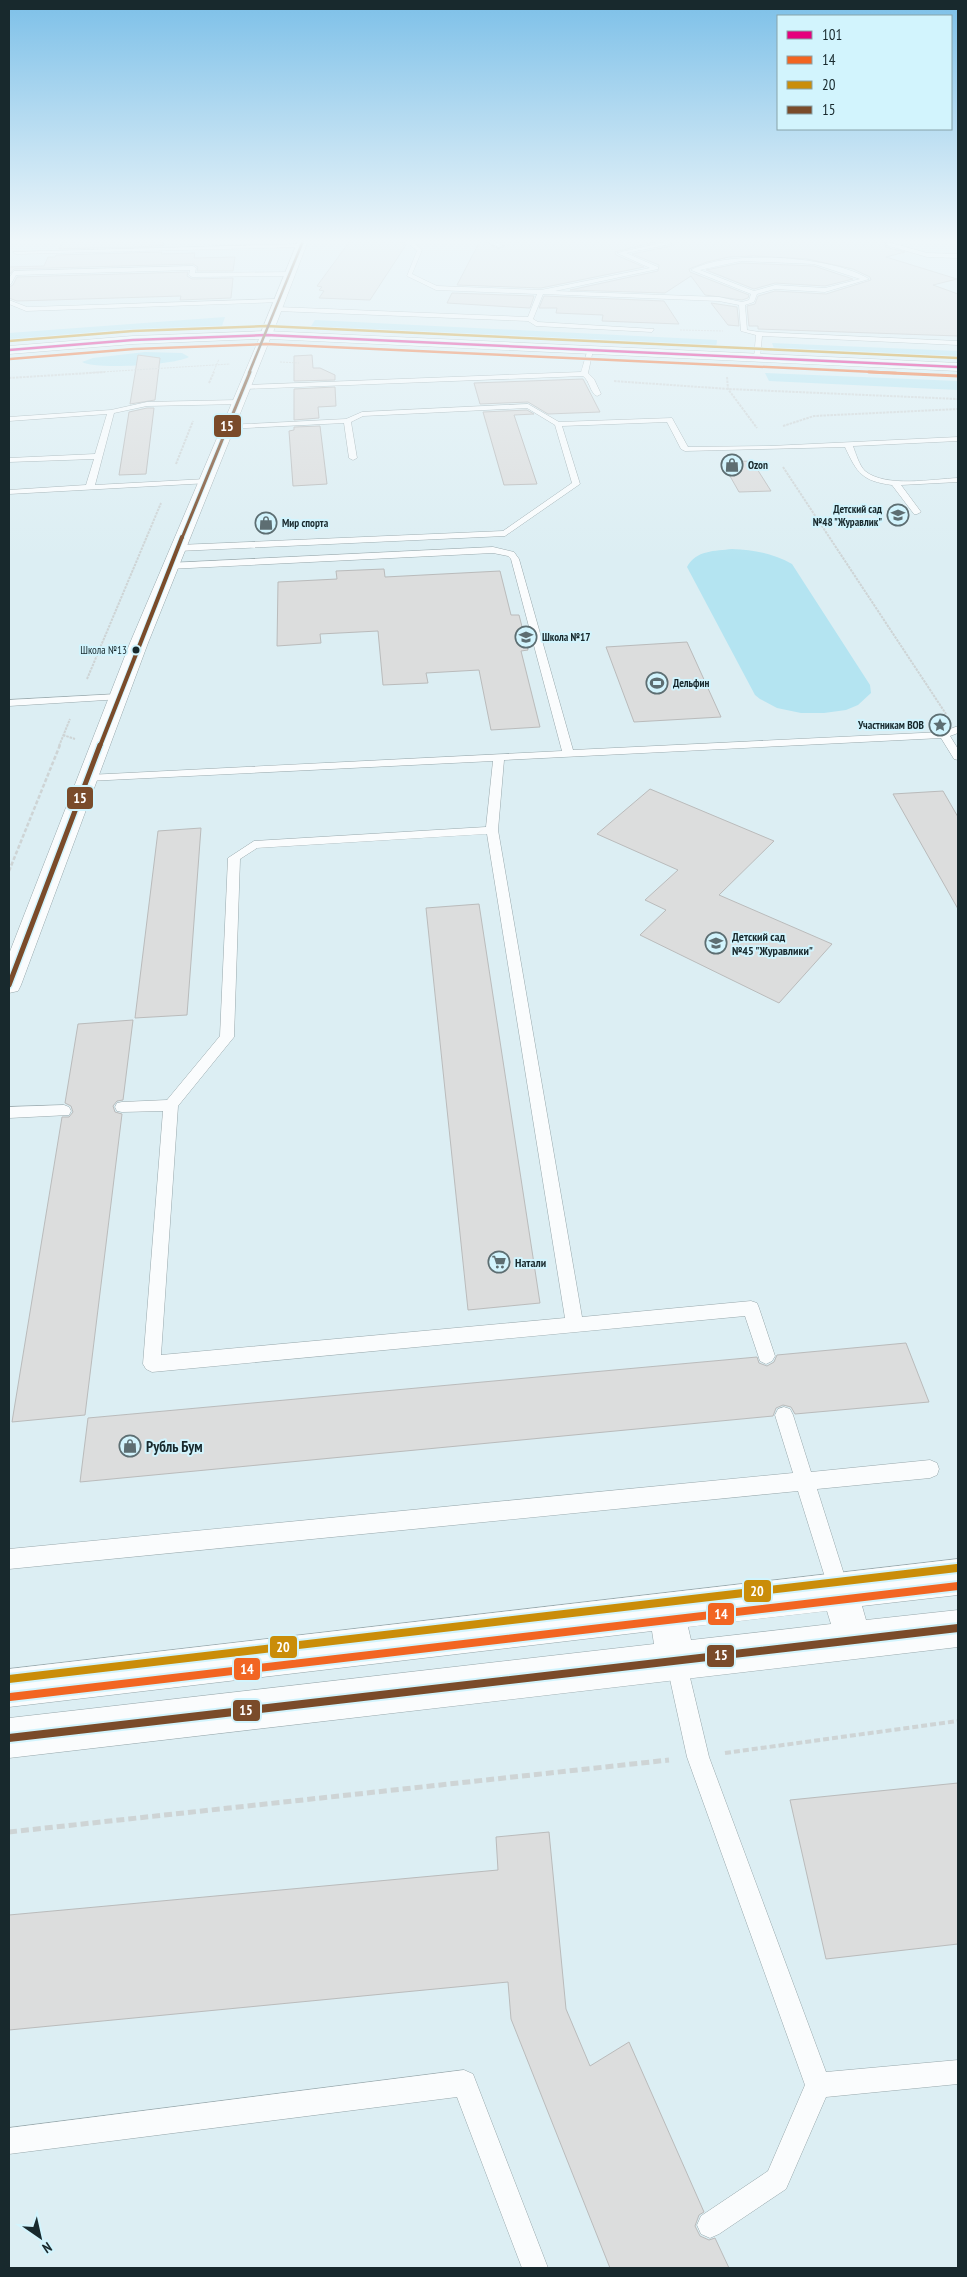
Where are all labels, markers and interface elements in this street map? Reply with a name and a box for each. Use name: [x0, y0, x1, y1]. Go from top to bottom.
legend: [777, 15, 952, 130]
text: 101: [822, 25, 842, 44]
text: 14: [822, 50, 836, 69]
text: 20: [822, 75, 836, 94]
text: 15: [822, 100, 836, 119]
line badge: 15: [213, 414, 242, 438]
text: 15: [220, 417, 234, 435]
shop icon: Ozon: [720, 453, 744, 477]
place label: Ozon: [748, 458, 768, 472]
place label: Детский сад №48 "Журавлик": [813, 502, 883, 529]
school or university icon: Детский сад №48 "Журавлик": [886, 503, 910, 527]
shop icon: Мир спорта: [254, 511, 278, 535]
place label: Мир спорта: [282, 516, 329, 530]
school or university icon: Школа №17: [514, 625, 538, 649]
place label: Школа №17: [542, 630, 591, 644]
place label: Школа №13: [80, 643, 127, 657]
marker: Школа №13: [131, 645, 141, 655]
sports icon: Дельфин: [645, 671, 669, 695]
place label: Дельфин: [673, 676, 710, 690]
place icon: Участникам ВОВ: [928, 713, 952, 737]
place label: Участникам ВОВ: [857, 718, 925, 732]
line badge: 15: [66, 786, 94, 810]
text: 15: [73, 789, 87, 807]
place label: Детский сад №45 "Журавлики": [732, 929, 813, 958]
school or university icon: Детский сад №45 "Журавлики": [704, 931, 728, 955]
supermarket icon: Натали: [487, 1250, 511, 1274]
place label: Натали: [515, 1255, 546, 1270]
shop icon: Рубль Бум: [118, 1434, 142, 1458]
place label: Рубль Бум: [146, 1437, 203, 1456]
line badge: 20: [743, 1579, 772, 1603]
text: 20: [750, 1582, 764, 1600]
line badge: 14: [707, 1602, 735, 1626]
text: 14: [714, 1605, 728, 1623]
line badge: 20: [269, 1635, 298, 1659]
text: 20: [276, 1638, 290, 1656]
line badge: 15: [706, 1644, 735, 1668]
text: 15: [714, 1646, 728, 1664]
line badge: 14: [233, 1657, 261, 1681]
text: 14: [240, 1660, 254, 1678]
line badge: 15: [232, 1699, 261, 1722]
text: 15: [239, 1701, 253, 1719]
north arrow: [15, 2212, 65, 2262]
text: N: [39, 2238, 55, 2257]

